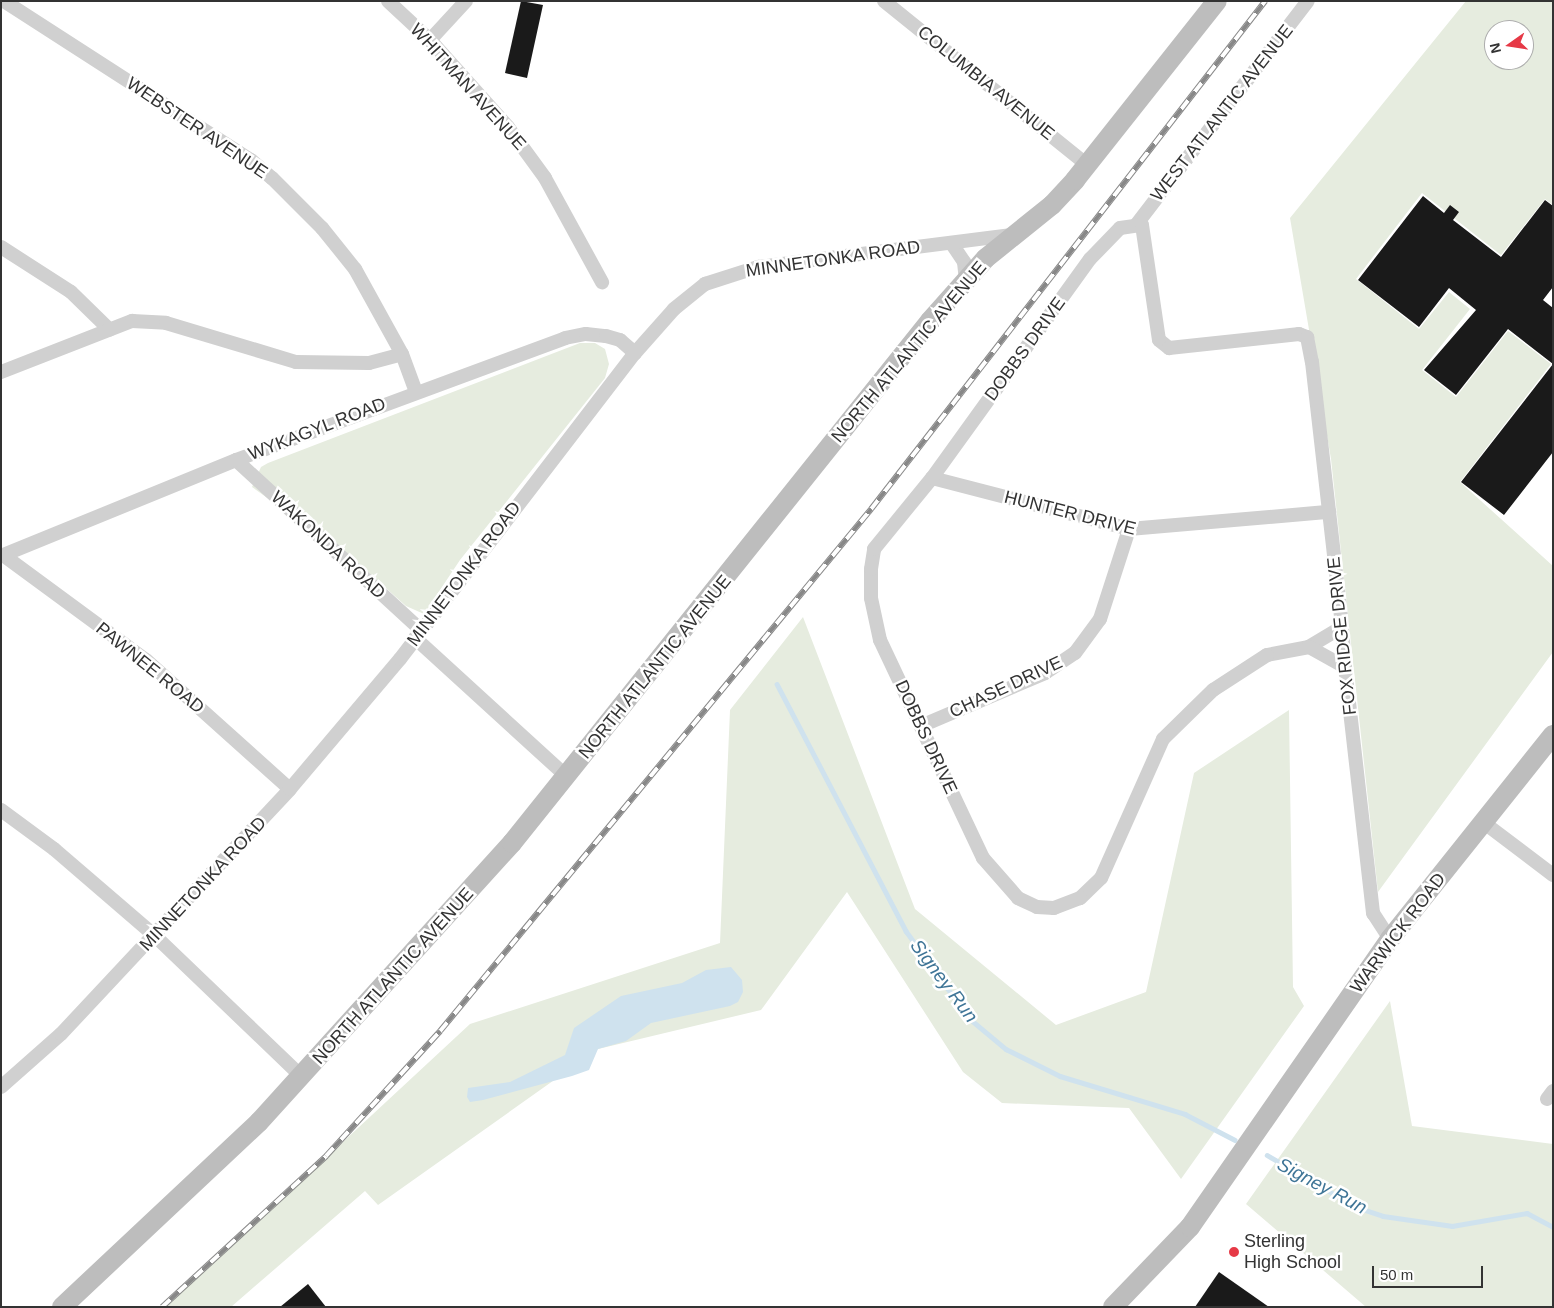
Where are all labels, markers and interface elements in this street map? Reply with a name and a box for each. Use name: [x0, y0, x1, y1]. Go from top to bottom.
street label: WHITMAN AVENUE: [405, 19, 531, 155]
street label: WEST ATLANTIC AVENUE: [1146, 20, 1298, 206]
north arrow: [1484, 20, 1534, 70]
street label: COLUMBIA AVENUE: [912, 21, 1060, 145]
text: N: [1486, 41, 1504, 55]
street label: WEBSTER AVENUE: [122, 72, 272, 184]
street label: MINNETONKA ROAD: [744, 236, 922, 282]
street label: NORTH ATLANTIC AVENUE: [826, 256, 992, 448]
street label: DOBBS DRIVE: [980, 293, 1070, 405]
street label: WYKAGYL ROAD: [245, 393, 389, 465]
street label: WAKONDA ROAD: [266, 486, 390, 604]
street label: HUNTER DRIVE: [1002, 486, 1138, 540]
street label: MINNETONKA ROAD: [402, 497, 526, 651]
street label: FOX RIDGE DRIVE: [1323, 556, 1361, 716]
street label: NORTH ATLANTIC AVENUE: [574, 570, 736, 764]
street label: PAWNEE ROAD: [92, 618, 208, 718]
street label: CHASE DRIVE: [946, 651, 1066, 723]
street label: DOBBS DRIVE: [890, 677, 962, 797]
street label: MINNETONKA ROAD: [135, 812, 271, 956]
street label: WARWICK ROAD: [1346, 869, 1450, 997]
street label: NORTH ATLANTIC AVENUE: [307, 883, 479, 1069]
water label: Signey Run: [905, 935, 983, 1027]
water label: Signey Run: [1273, 1153, 1371, 1219]
place label: Sterling High School: [1244, 1231, 1341, 1274]
marker: Sterling High School: [1228, 1246, 1240, 1258]
scale bar: [1374, 1256, 1485, 1288]
text: 50 m: [1380, 1266, 1413, 1283]

